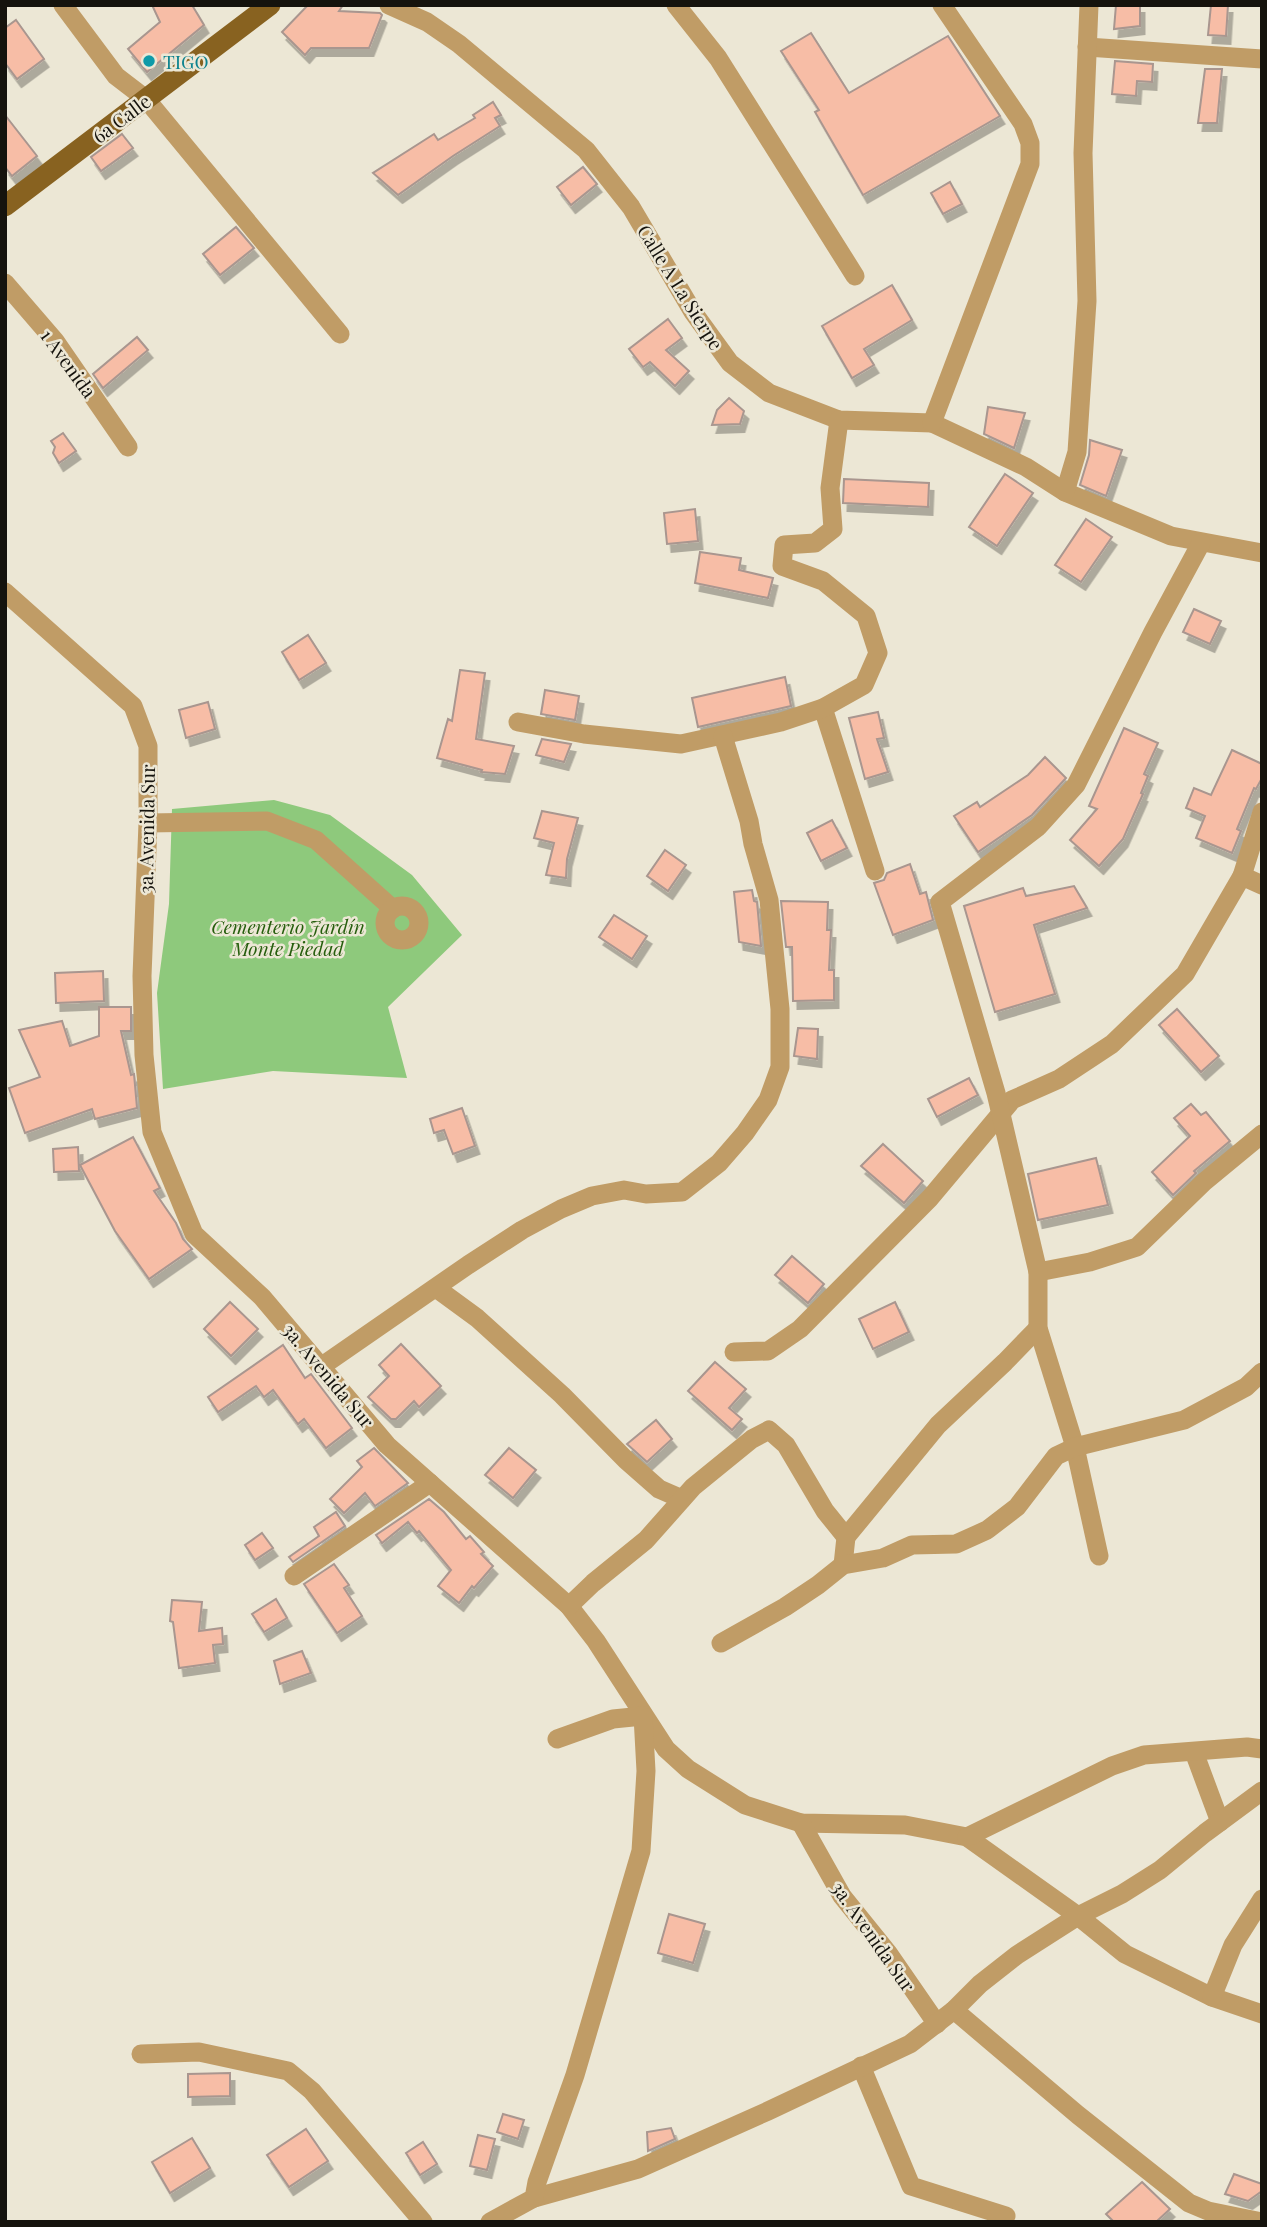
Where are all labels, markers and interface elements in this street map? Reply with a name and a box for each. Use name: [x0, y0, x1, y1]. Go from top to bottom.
place label: TIGO: [163, 48, 209, 74]
marker: TIGO: [141, 53, 157, 69]
street label: 6a Calle: [87, 88, 155, 148]
street label: Calle A La Sierpe: [632, 219, 730, 355]
street label: 1 Avenida: [35, 323, 103, 403]
street label: 3a. Avenida Sur: [132, 764, 160, 894]
park label: Cementerio Jardín Monte Piedad: [211, 913, 365, 961]
street label: 3a. Avenida Sur: [277, 1317, 381, 1433]
street label: 3a. Avenida Sur: [826, 1876, 922, 1997]

